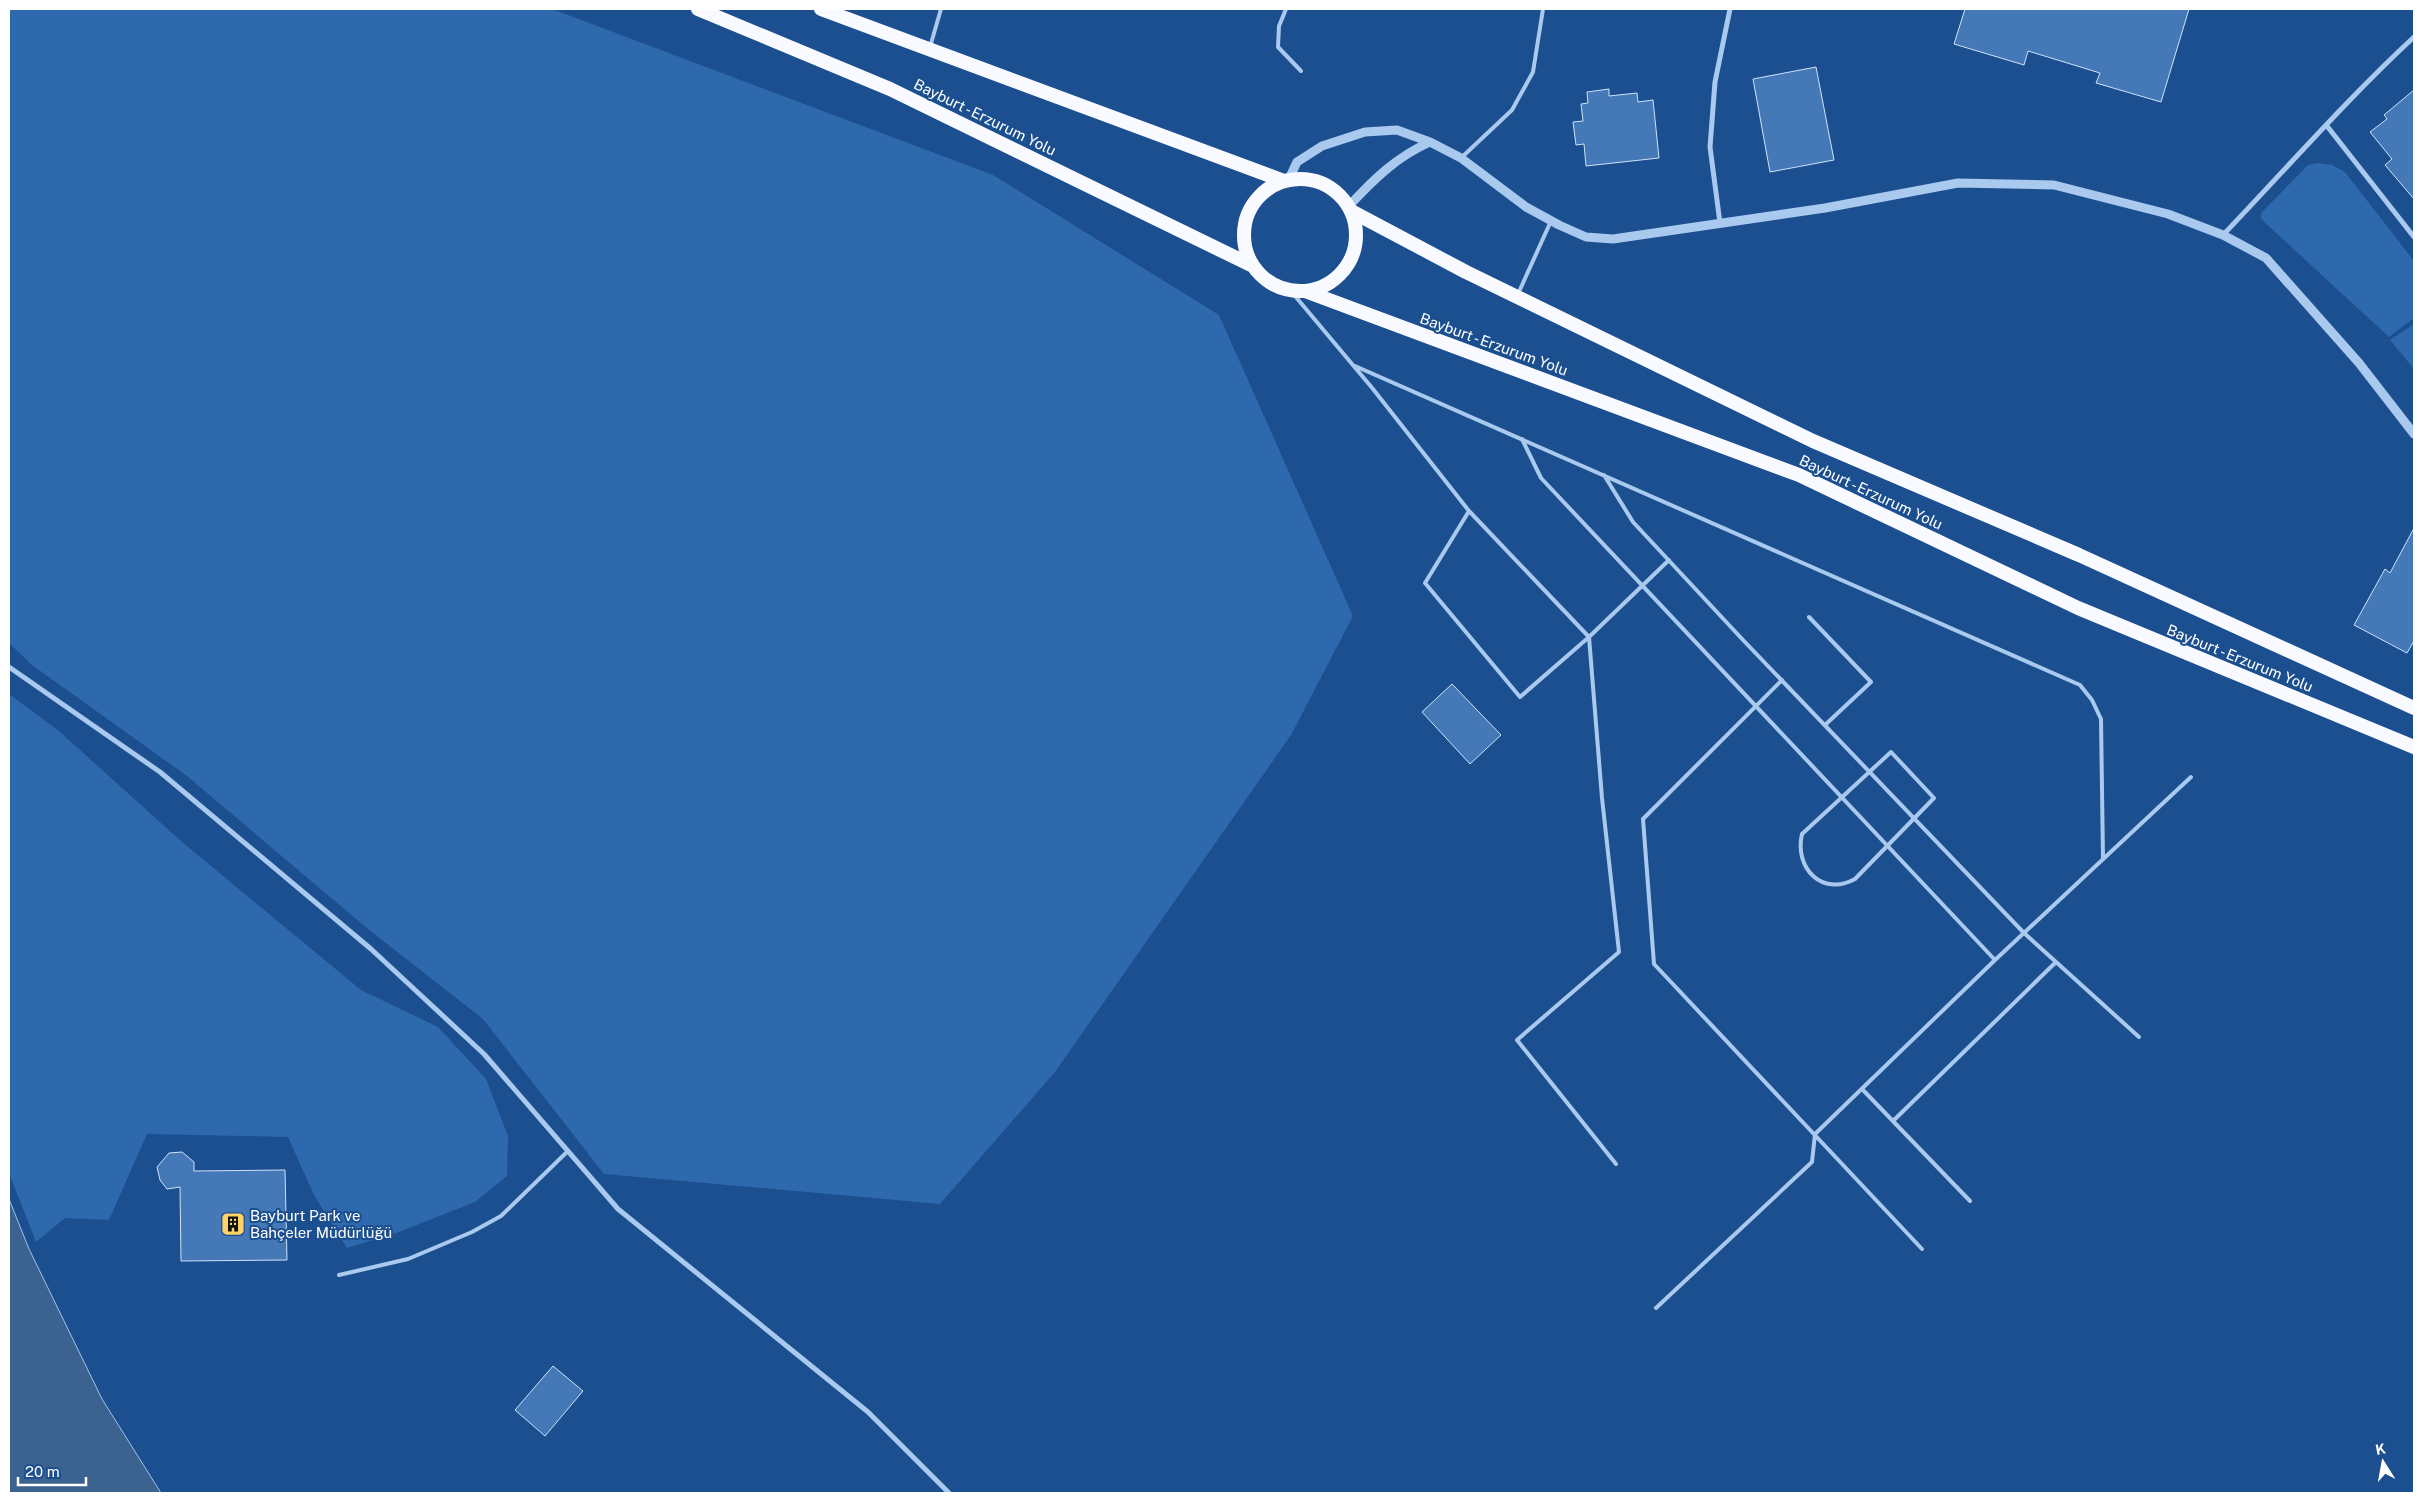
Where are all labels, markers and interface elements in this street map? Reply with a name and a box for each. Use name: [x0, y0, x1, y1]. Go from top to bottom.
street label: Bayburt - Erzurum Yolu: [911, 75, 1059, 159]
street label: Bayburt - Erzurum Yolu: [1418, 309, 1570, 379]
street label: Bayburt - Erzurum Yolu: [1797, 451, 1945, 533]
street label: Bayburt - Erzurum Yolu: [2164, 621, 2316, 695]
place label: Bayburt Park ve Bahçeler Müdürlüğü: [250, 1207, 392, 1241]
building icon: Bayburt Park ve Bahçeler Müdürlüğü: [220, 1211, 246, 1237]
north arrow: [2358, 1437, 2408, 1487]
text: K: [2374, 1440, 2387, 1458]
scale bar: [18, 1454, 85, 1486]
text: 20 m: [25, 1463, 60, 1480]

